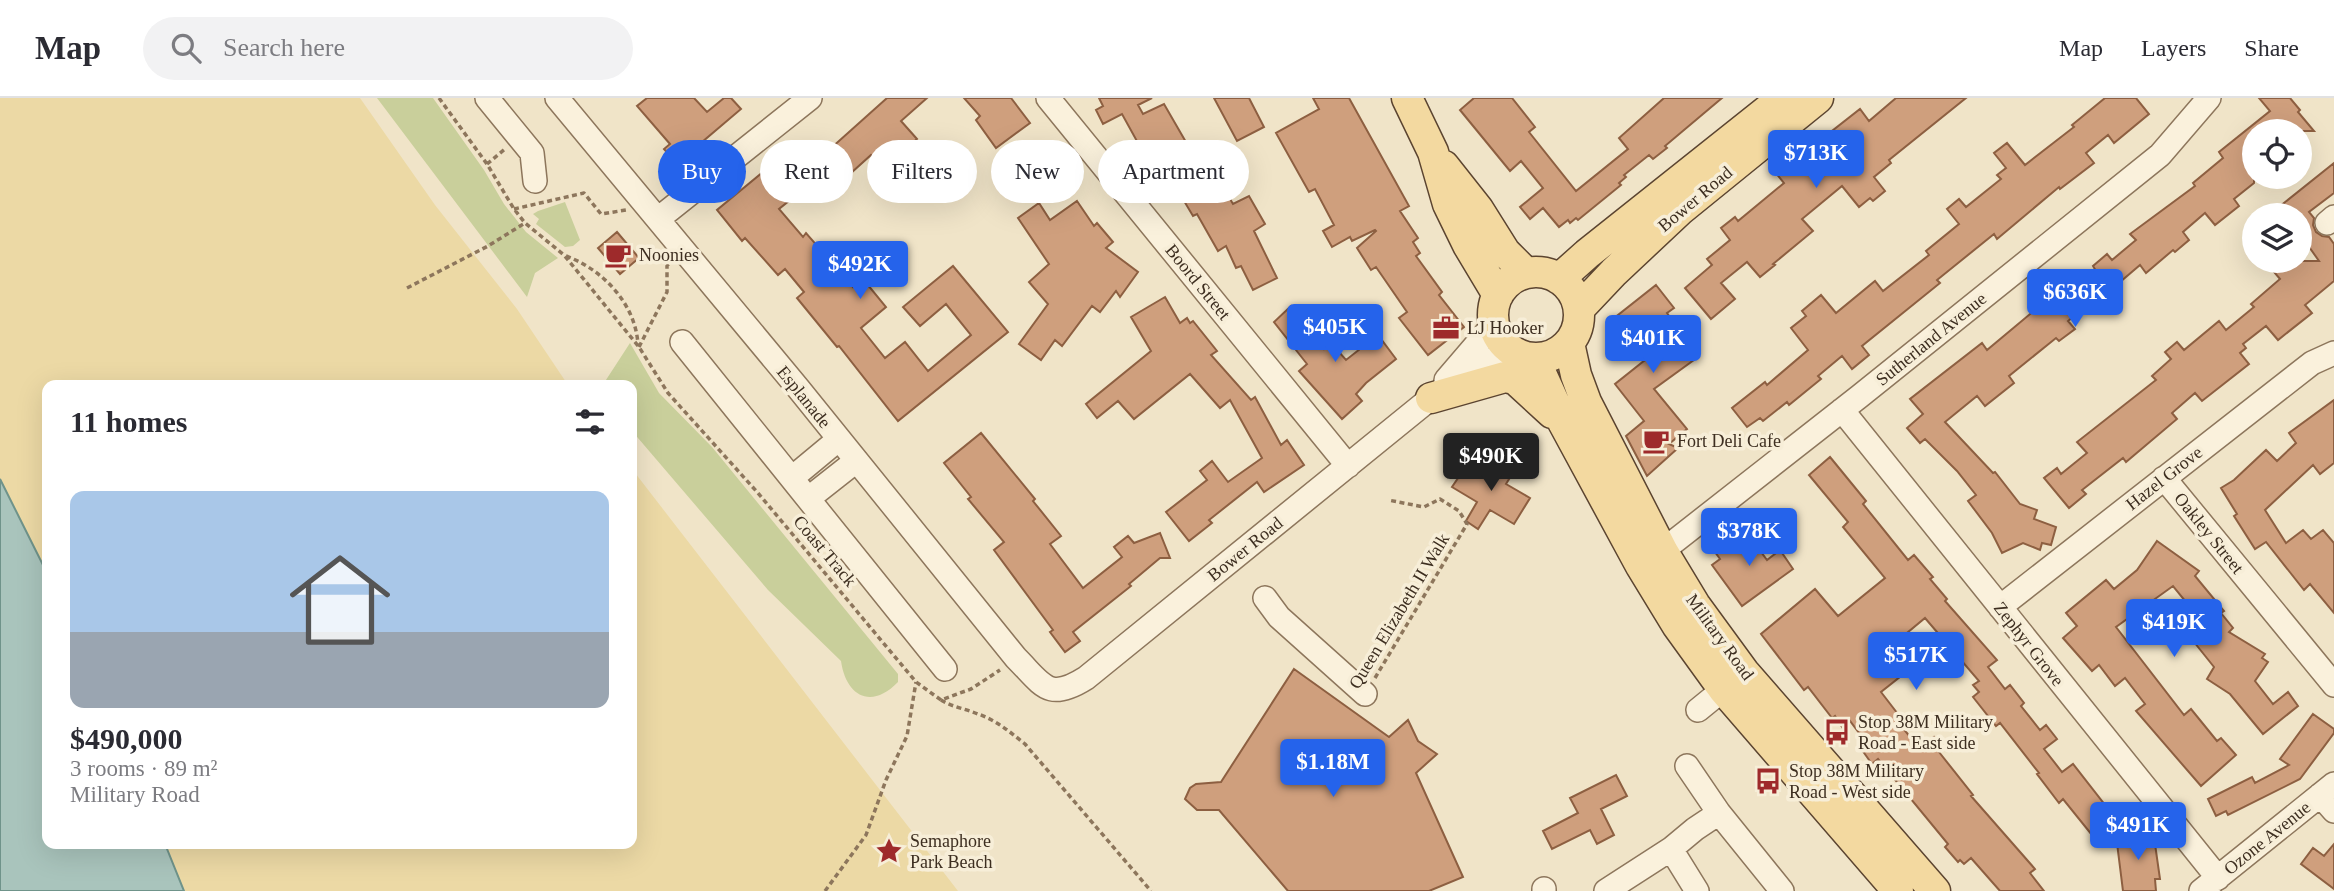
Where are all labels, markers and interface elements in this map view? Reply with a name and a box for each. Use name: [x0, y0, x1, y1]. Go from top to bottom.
search box: [143, 17, 633, 80]
icon: search: [167, 29, 205, 67]
text: Map: [35, 30, 101, 66]
text: Search here: [223, 33, 345, 62]
text: Map: [2059, 35, 2103, 61]
text: Layers: [2141, 35, 2206, 61]
text: Share: [2244, 35, 2299, 61]
map controls: [2242, 119, 2312, 273]
button: locate: [2242, 119, 2312, 189]
pin: $713K: [1767, 130, 1865, 190]
chip: Buy: [658, 140, 746, 203]
chip: Rent: [760, 140, 853, 203]
chip: Filters: [867, 140, 977, 203]
chip: New: [991, 140, 1084, 203]
chip: Apartment: [1098, 140, 1249, 203]
text: $713K: [1784, 140, 1848, 165]
street label: Bower Road: [1654, 162, 1736, 236]
button: layers: [2242, 203, 2312, 273]
cafe icon: Noonies: [603, 240, 633, 270]
street label: Boord Street: [1161, 240, 1235, 324]
pin: $492K: [811, 242, 909, 301]
place label: Noonies: [639, 245, 699, 265]
text: $492K: [828, 251, 892, 276]
pin: $636K: [2026, 270, 2124, 329]
text: $636K: [2043, 279, 2107, 304]
street label: Sutherland Avenue: [1872, 288, 1990, 390]
pin: $405K: [1286, 304, 1384, 364]
office icon: LJ Hooker: [1431, 313, 1461, 343]
text: $405K: [1303, 314, 1367, 339]
pin: $401K: [1604, 316, 1702, 375]
place label: LJ Hooker: [1467, 318, 1543, 338]
text: $401K: [1621, 325, 1685, 350]
street label: Esplanade: [773, 362, 835, 432]
icon: filters: [571, 403, 609, 441]
text: 11 homes: [70, 405, 188, 438]
cafe icon: Fort Deli Cafe: [1641, 426, 1671, 456]
place label: Fort Deli Cafe: [1677, 431, 1781, 451]
pin: $490K: [1442, 434, 1540, 493]
street label: Hazel Grove: [2122, 442, 2206, 514]
text: $490K: [1459, 443, 1523, 468]
street label: Oakley Street: [2170, 488, 2248, 578]
pin: $378K: [1700, 508, 1798, 568]
street label: Coast Track: [790, 511, 860, 591]
street label: Bower Road: [1204, 513, 1286, 585]
text: $378K: [1717, 518, 1781, 543]
street label: Queen Elizabeth II Walk: [1345, 530, 1453, 692]
icon: home: [277, 537, 403, 663]
street label: Military Road: [1682, 590, 1758, 684]
street label: Zephyr Grove: [1990, 598, 2068, 690]
pin: $419K: [2125, 600, 2223, 659]
text: $419K: [2142, 609, 2206, 634]
pin: $517K: [1867, 632, 1965, 692]
text: $517K: [1884, 642, 1948, 667]
place label: Stop 38M Military Road - East side: [1858, 712, 1993, 753]
bus stop icon: Stop 38M Military Road - East side: [1822, 717, 1852, 747]
text: $490,000: [70, 722, 183, 755]
pin: $1.18M: [1276, 740, 1390, 799]
text: $1.18M: [1296, 749, 1370, 774]
text: 3 rooms · 89 m²: [70, 756, 217, 781]
place label: Stop 38M Military Road - West side: [1789, 761, 1924, 802]
bus stop icon: Stop 38M Military Road - West side: [1753, 766, 1783, 796]
text: Military Road: [70, 782, 200, 807]
street label: Ozone Avenue: [2220, 797, 2314, 879]
pin: $491K: [2089, 802, 2187, 862]
text: $491K: [2106, 812, 2170, 837]
place label: Semaphore Park Beach: [910, 831, 992, 872]
place icon: Semaphore Park Beach: [874, 836, 904, 866]

